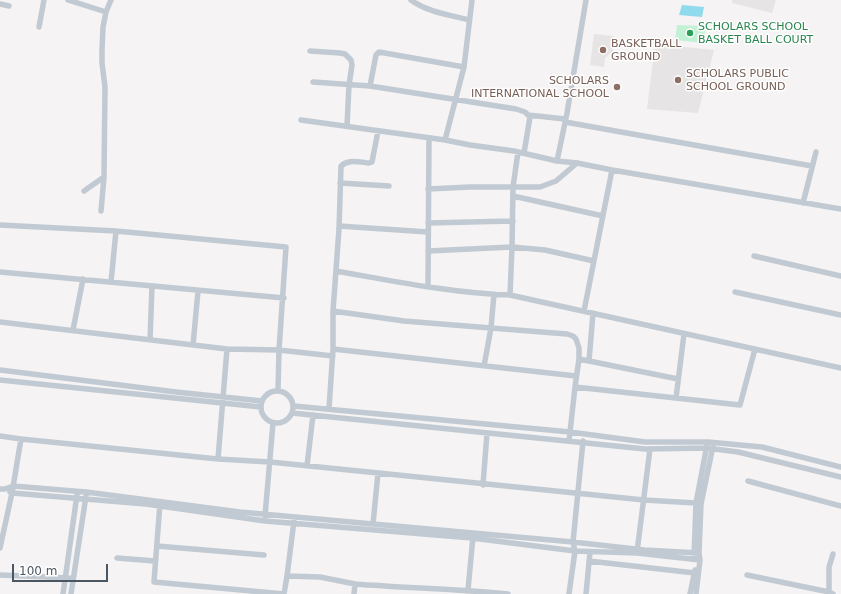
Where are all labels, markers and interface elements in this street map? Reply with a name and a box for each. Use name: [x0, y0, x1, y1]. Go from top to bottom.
place label: SCHOLARS SCHOOL BASKET BALL COURT: [698, 20, 813, 46]
marker: SCHOLARS SCHOOL BASKET BALL COURT: [685, 28, 695, 38]
place label: BASKETBALL GROUND: [611, 37, 681, 63]
marker: BASKETBALL GROUND: [598, 45, 608, 55]
place label: SCHOLARS PUBLIC SCHOOL GROUND: [686, 67, 789, 93]
place label: SCHOLARS INTERNATIONAL SCHOOL: [471, 74, 609, 100]
marker: SCHOLARS PUBLIC SCHOOL GROUND: [673, 75, 683, 85]
marker: SCHOLARS INTERNATIONAL SCHOOL: [612, 82, 622, 92]
scale bar: [14, 556, 110, 582]
text: 100 m: [19, 564, 57, 578]

